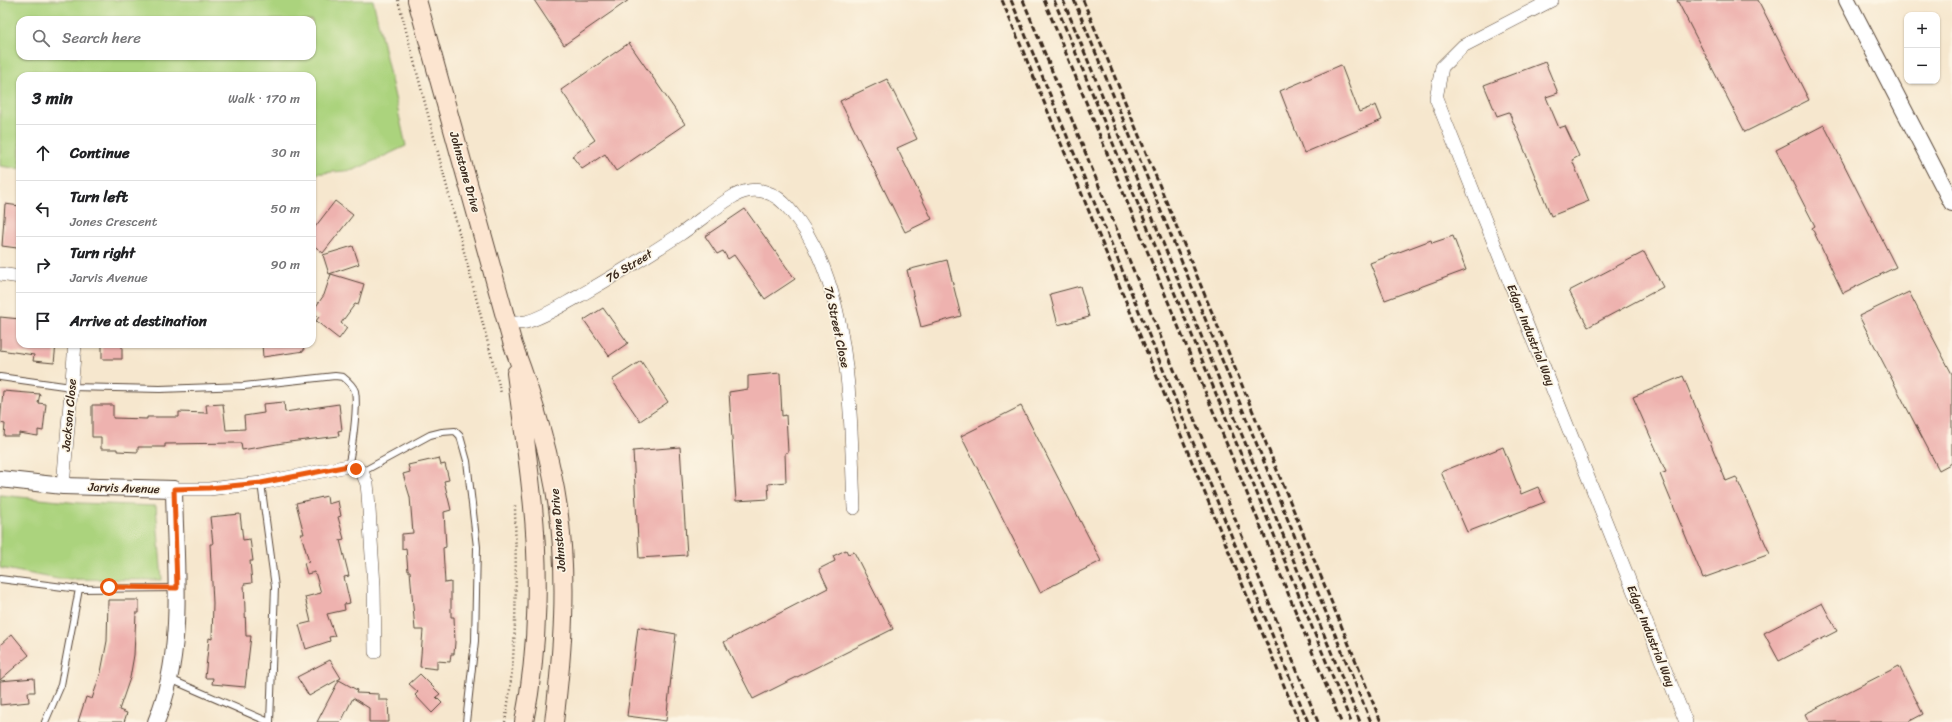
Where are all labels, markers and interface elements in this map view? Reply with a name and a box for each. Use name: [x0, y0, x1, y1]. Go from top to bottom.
map controls: [1904, 12, 1940, 84]
button: +: [1904, 12, 1940, 48]
search box: [16, 16, 316, 60]
text: Search here: [62, 25, 141, 51]
icon: search: [30, 27, 52, 49]
button: −: [1904, 48, 1940, 84]
text: 3 min: [32, 83, 73, 113]
text: Walk · 170 m: [228, 87, 300, 110]
street label: Johnstone Drive: [443, 128, 487, 215]
text: Continue: [70, 140, 130, 166]
text: 30 m: [271, 141, 300, 164]
icon: ahead: [32, 142, 54, 164]
text: Turn left: [70, 184, 128, 210]
text: 50 m: [270, 197, 300, 220]
icon: left: [32, 198, 54, 220]
text: Jones Crescent: [70, 210, 157, 233]
text: Turn right: [70, 240, 135, 266]
street label: 76 Street: [601, 243, 658, 289]
text: 90 m: [270, 253, 300, 276]
icon: right: [32, 254, 54, 276]
text: Jarvis Avenue: [70, 266, 148, 289]
street label: Edgar Industrial Way: [1500, 281, 1562, 390]
street label: 76 Street Close: [818, 284, 856, 370]
text: Arrive at destination: [70, 308, 207, 334]
icon: arrive: [32, 310, 54, 332]
street label: Jackson Close: [55, 378, 83, 453]
route end: [347, 460, 365, 478]
street label: Jarvis Avenue: [87, 476, 160, 500]
street label: Johnstone Drive: [543, 488, 573, 573]
route start: [100, 578, 118, 596]
street label: Edgar Industrial Way: [1620, 582, 1682, 691]

